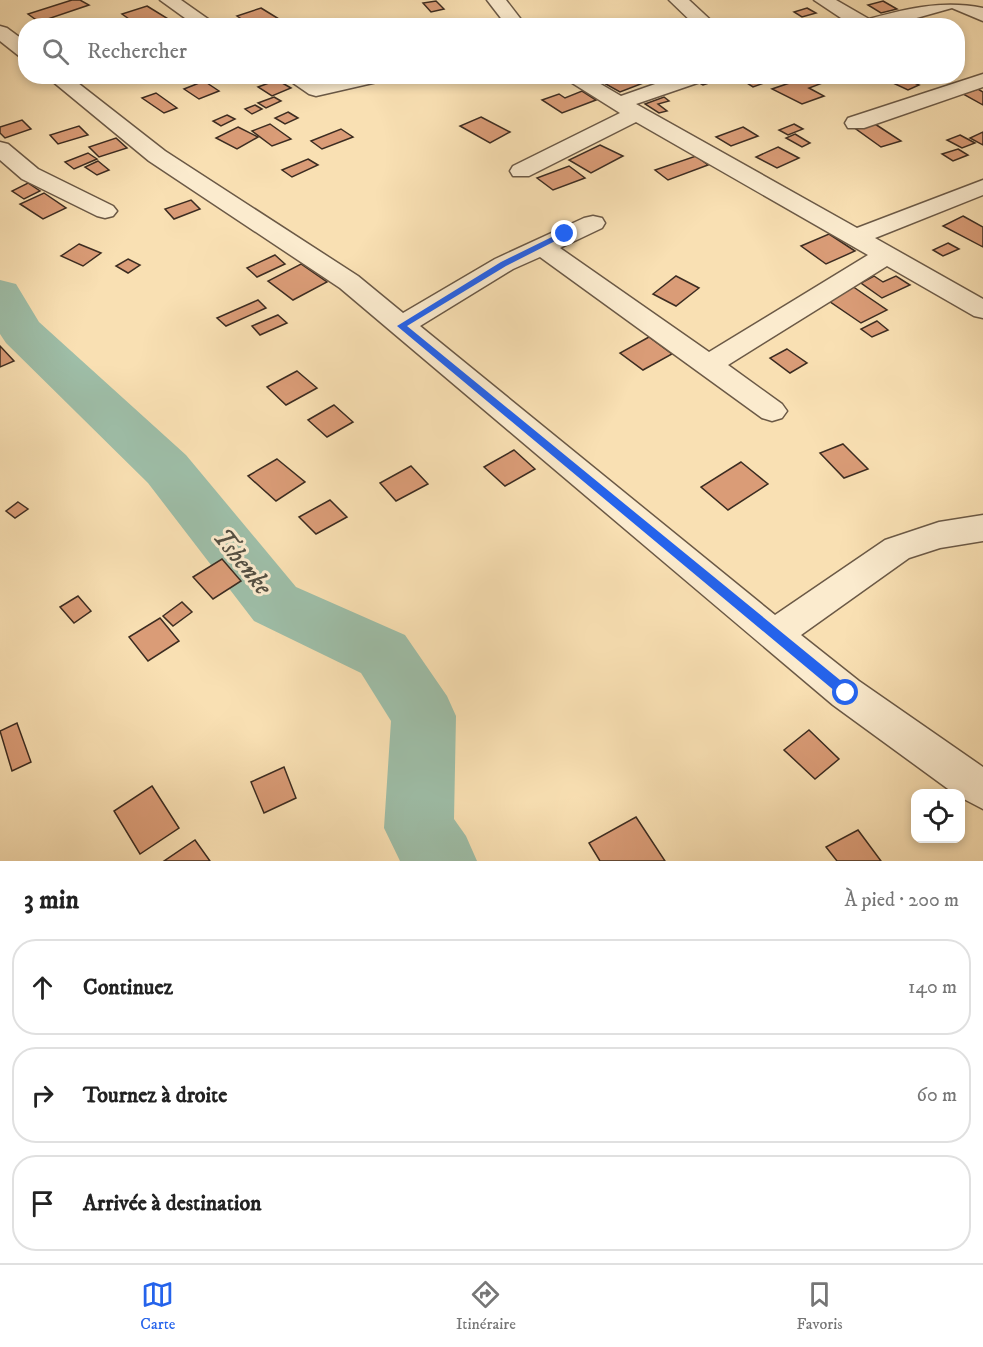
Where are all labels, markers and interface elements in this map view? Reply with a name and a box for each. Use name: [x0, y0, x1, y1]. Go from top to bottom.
search box: [18, 18, 965, 84]
icon: search: [39, 35, 72, 68]
text: Rechercher: [87, 38, 187, 65]
route end: [551, 220, 577, 246]
water label: Tshenke: [205, 522, 280, 603]
route start: [832, 679, 858, 705]
map controls: [911, 789, 965, 843]
button: locate: [911, 789, 965, 843]
text: 3 min: [24, 884, 79, 917]
text: À pied · 200 m: [844, 888, 959, 913]
icon: ahead: [26, 971, 59, 1004]
text: Continuez: [83, 974, 173, 1001]
text: 140 m: [908, 975, 957, 1000]
icon: right: [26, 1079, 59, 1112]
text: Tournez à droite: [83, 1082, 227, 1109]
text: 60 m: [917, 1083, 957, 1108]
icon: arrive: [26, 1187, 59, 1220]
text: Arrivée à destination: [83, 1190, 262, 1217]
tab: Carte: [140, 1278, 175, 1334]
tab: Itinéraire: [456, 1278, 516, 1334]
tab: Favoris: [797, 1278, 843, 1334]

